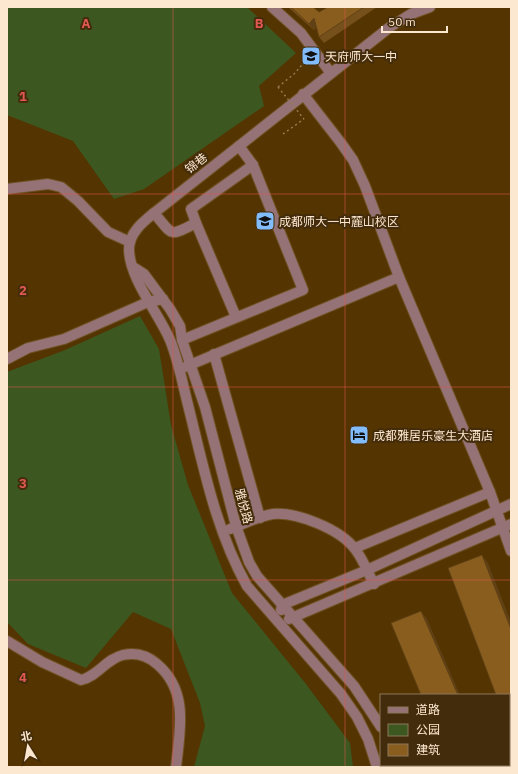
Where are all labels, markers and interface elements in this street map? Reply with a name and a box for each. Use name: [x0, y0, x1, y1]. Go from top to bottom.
scale bar: [382, 8, 447, 34]
text: 50 m: [388, 14, 416, 29]
text: A: [82, 15, 91, 32]
text: B: [255, 15, 264, 32]
school or university icon: 天府师大一中: [300, 45, 322, 67]
place label: 天府师大一中: [325, 49, 397, 64]
text: 1: [19, 88, 27, 105]
street label: 锦巷: [182, 150, 210, 176]
school or university icon: 成都师大一中麓山校区: [254, 210, 276, 232]
place label: 成都师大一中麓山校区: [279, 214, 399, 229]
text: 2: [19, 282, 27, 299]
hotel icon: 成都雅居乐豪生大酒店: [348, 424, 370, 446]
place label: 成都雅居乐豪生大酒店: [373, 428, 493, 443]
text: 3: [19, 475, 27, 492]
street label: 雅悦路: [232, 487, 256, 525]
text: 4: [19, 669, 27, 686]
legend: [380, 694, 510, 766]
text: 道路: [416, 702, 440, 717]
text: 公园: [416, 722, 440, 737]
north arrow: [8, 726, 48, 766]
text: 北: [19, 728, 33, 744]
text: 建筑: [416, 742, 440, 757]

